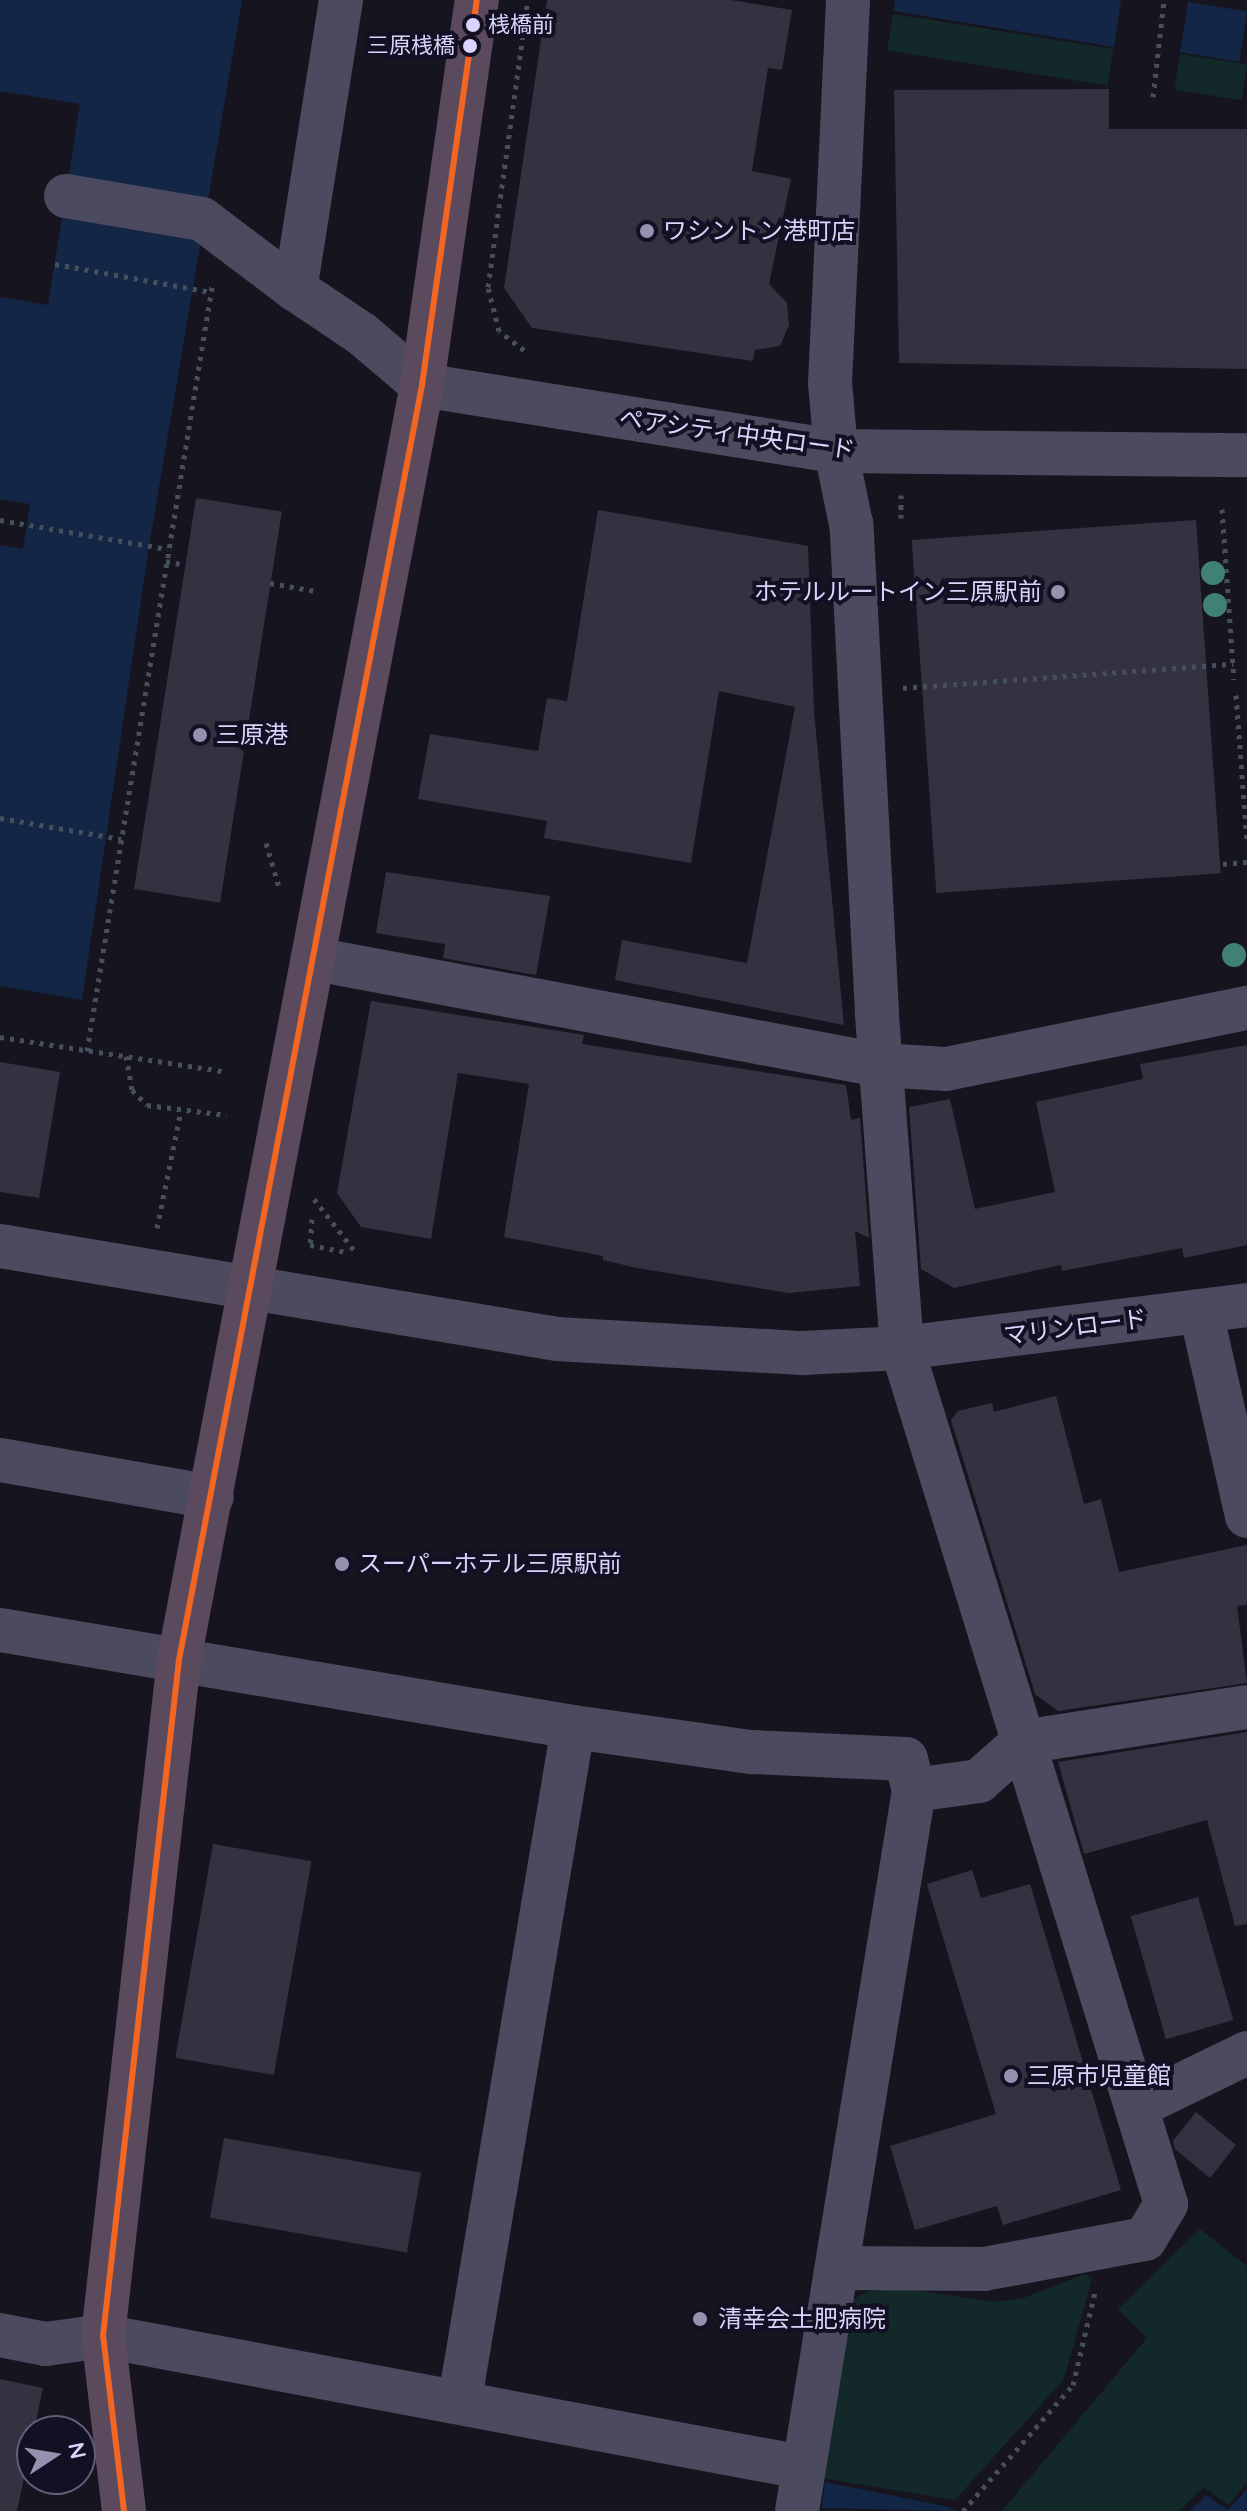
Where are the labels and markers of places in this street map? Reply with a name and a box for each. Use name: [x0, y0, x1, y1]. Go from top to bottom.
place label: 桟橋前: [488, 12, 554, 38]
marker: 桟橋前: [465, 17, 481, 33]
place label: 三原桟橋: [367, 33, 455, 59]
marker: 三原桟橋: [462, 38, 478, 54]
place label: ワシントン港町店: [663, 217, 855, 245]
marker: ワシントン港町店: [638, 222, 656, 240]
place label: ホテルルートイン三原駅前: [754, 578, 1042, 606]
marker: ホテルルートイン三原駅前: [1049, 583, 1067, 601]
place label: 三原港: [216, 721, 288, 749]
marker: 三原港: [191, 726, 209, 744]
place label: スーパーホテル三原駅前: [358, 1550, 622, 1578]
marker: スーパーホテル三原駅前: [333, 1555, 351, 1573]
place label: 三原市児童館: [1027, 2062, 1171, 2090]
marker: 三原市児童館: [1002, 2067, 1020, 2085]
place label: 清幸会土肥病院: [718, 2305, 886, 2333]
marker: 清幸会土肥病院: [689, 2308, 711, 2330]

